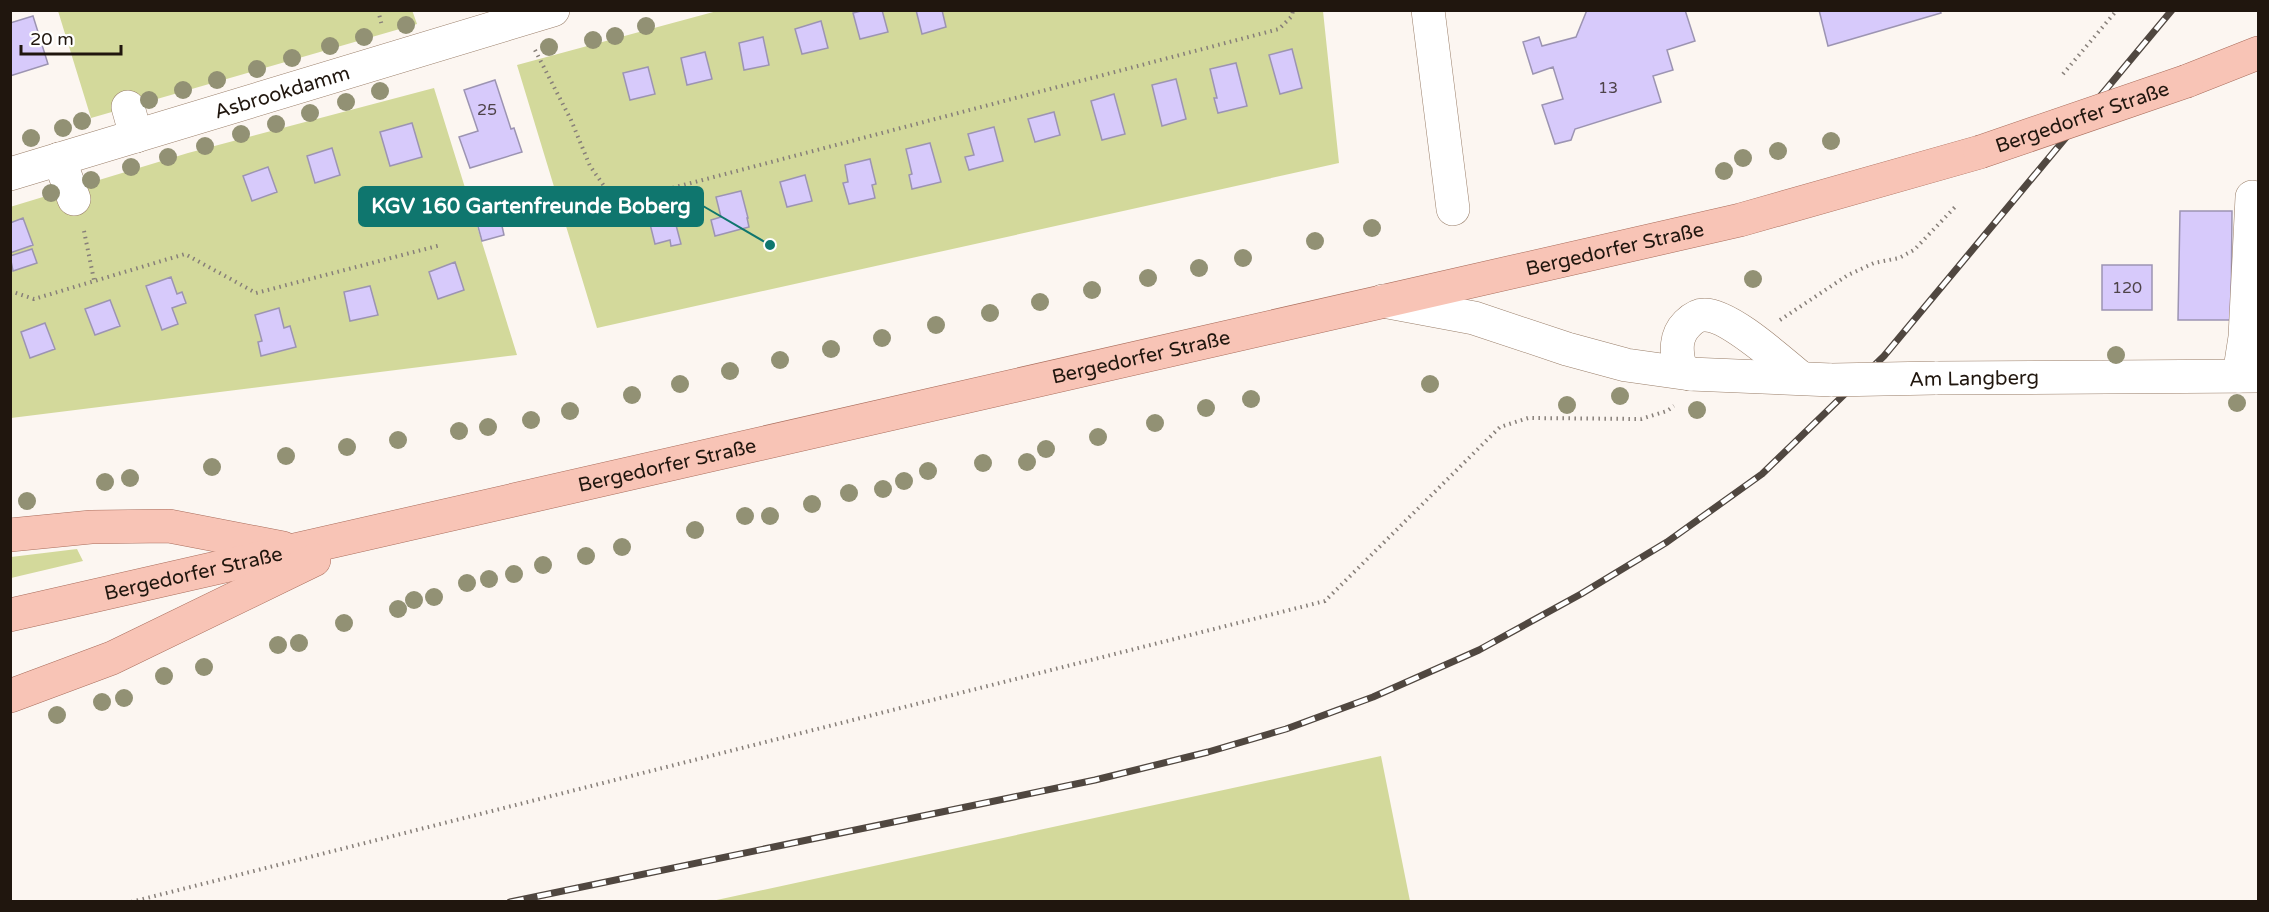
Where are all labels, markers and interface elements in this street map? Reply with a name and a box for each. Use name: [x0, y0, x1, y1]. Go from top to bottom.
scale bar: [21, 18, 122, 56]
text: 20 m: [30, 28, 74, 50]
street label: Asbrookdamm: [212, 61, 353, 125]
street label: Bergedorfer Straße: [1992, 77, 2173, 159]
house number: 13: [1598, 78, 1618, 98]
house number: 25: [477, 100, 497, 120]
callout: KGV 160 Gartenfreunde Boberg: [359, 187, 703, 226]
text: KGV 160 Gartenfreunde Boberg: [371, 194, 691, 219]
street label: Bergedorfer Straße: [1523, 218, 1706, 282]
house number: 120: [2112, 278, 2142, 298]
street label: Bergedorfer Straße: [1050, 326, 1233, 390]
street label: Am Langberg: [1909, 366, 2039, 392]
street label: Bergedorfer Straße: [576, 434, 759, 498]
street label: Bergedorfer Straße: [102, 542, 285, 606]

